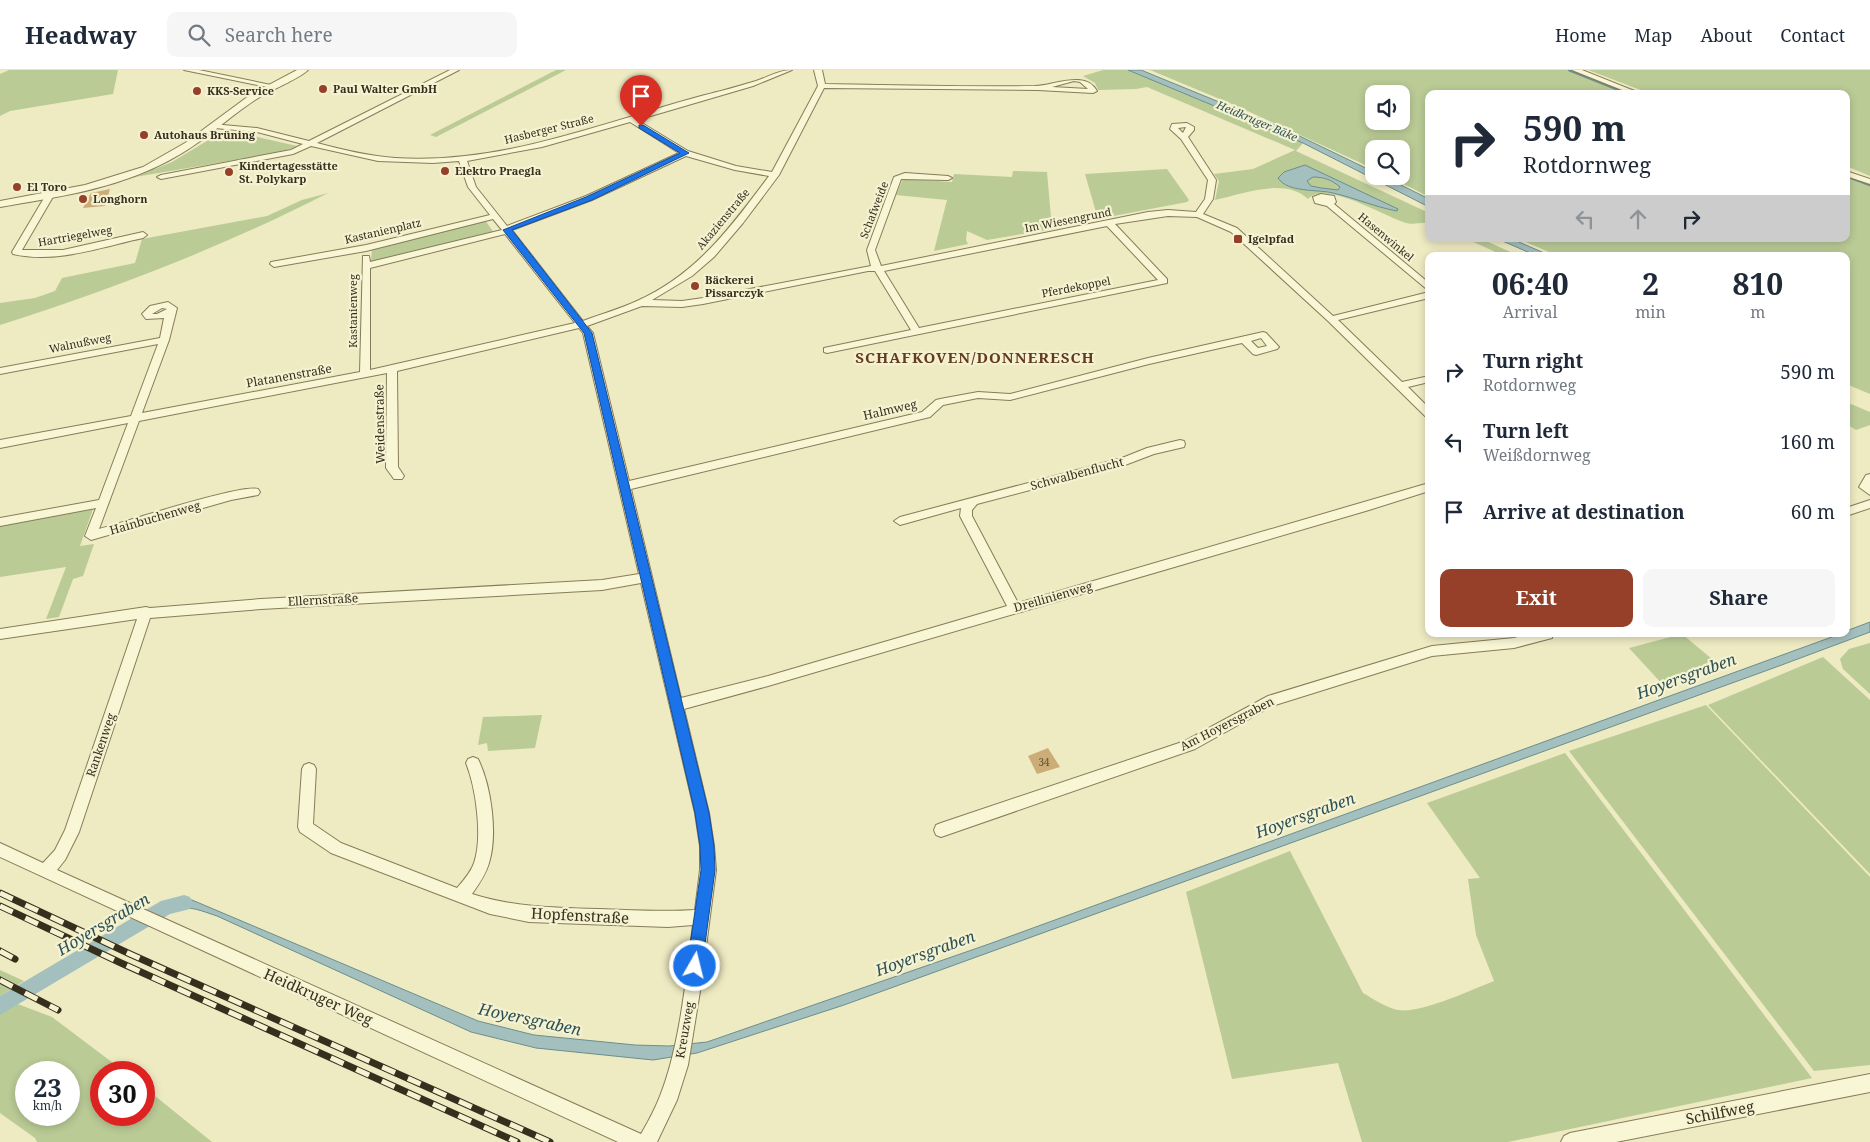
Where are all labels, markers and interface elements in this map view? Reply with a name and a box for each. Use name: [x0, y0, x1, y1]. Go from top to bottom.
search box: [167, 12, 517, 57]
text: Headway: [25, 18, 137, 51]
icon: search: [185, 21, 213, 49]
text: Search here: [225, 22, 333, 48]
text: Home: [1555, 23, 1606, 47]
text: Map: [1634, 23, 1672, 47]
text: About: [1700, 23, 1752, 47]
text: Contact: [1780, 23, 1845, 47]
pin: [620, 75, 662, 126]
place label: Paul Walter GmbH: [333, 81, 437, 96]
icon: arrive: [627, 82, 655, 110]
place label: KKS-Service: [207, 83, 274, 98]
marker: Paul Walter GmbH: [317, 83, 329, 95]
marker: KKS-Service: [191, 85, 203, 97]
map controls: [1365, 85, 1410, 185]
button: sound: [1365, 85, 1410, 130]
water label: Heidkruger Bäke: [1214, 96, 1300, 145]
text: 590 m: [1523, 104, 1626, 151]
street label: Hasberger Straße: [503, 110, 595, 147]
icon: right: [1440, 110, 1505, 175]
place label: Autohaus Brüning: [154, 127, 256, 142]
marker: Autohaus Brüning: [138, 129, 150, 141]
button: search: [1365, 140, 1410, 185]
text: Rotdornweg: [1523, 149, 1651, 179]
place label: Kindertagesstätte St. Polykarp: [239, 158, 338, 186]
place label: Elektro Praegla: [455, 163, 542, 178]
marker: Elektro Praegla: [439, 165, 451, 177]
marker: Kindertagesstätte St. Polykarp: [223, 166, 235, 178]
place label: El Toro: [27, 179, 67, 194]
street label: Schafweide: [856, 179, 891, 241]
marker: El Toro: [11, 181, 23, 193]
street label: Akazienstraße: [693, 185, 753, 252]
place label: Longhorn: [93, 191, 148, 206]
marker: Longhorn: [77, 193, 89, 205]
street label: Im Wiesengrund: [1023, 204, 1113, 235]
icon: left: [1571, 205, 1599, 233]
icon: ahead: [1624, 205, 1652, 233]
icon: right: [1677, 205, 1705, 233]
street label: Hasenwinkel: [1355, 209, 1418, 265]
street label: Kastanienplatz: [343, 214, 423, 247]
street label: Hartriegelweg: [37, 222, 113, 249]
place label: Igelpfad: [1248, 231, 1294, 246]
marker: Igelpfad: [1232, 233, 1244, 245]
text: 06:40: [1492, 263, 1569, 304]
text: 2: [1642, 263, 1659, 304]
text: 810: [1732, 263, 1783, 304]
place label: Bäckerei Pissarczyk: [705, 272, 764, 300]
street label: Pferdekoppel: [1040, 272, 1112, 301]
street label: Kastanienweg: [345, 274, 360, 348]
marker: Bäckerei Pissarczyk: [689, 280, 701, 292]
text: Arrival: [1503, 301, 1557, 323]
text: min: [1635, 301, 1666, 323]
text: m: [1750, 301, 1765, 323]
street label: Walnußweg: [48, 329, 112, 356]
district label: SCHAFKOVEN/DONNERESCH: [855, 347, 1095, 367]
text: Turn right: [1483, 348, 1583, 374]
icon: right: [1440, 358, 1468, 386]
text: 590 m: [1780, 359, 1835, 385]
street label: Platanenstraße: [245, 360, 333, 391]
text: Rotdornweg: [1483, 374, 1576, 396]
street label: Weidenstraße: [370, 384, 389, 464]
street label: Halmweg: [861, 395, 919, 424]
text: Turn left: [1483, 418, 1569, 444]
icon: left: [1440, 428, 1468, 456]
text: 160 m: [1780, 429, 1835, 455]
text: Weißdornweg: [1483, 444, 1591, 466]
street label: Schwalbenflucht: [1028, 453, 1125, 494]
street label: Hainbuchenweg: [107, 496, 203, 539]
icon: arrive: [1440, 498, 1468, 526]
text: Arrive at destination: [1483, 499, 1685, 525]
text: 60 m: [1791, 499, 1835, 525]
button: Exit: [1440, 569, 1633, 627]
button: Share: [1643, 569, 1835, 627]
street label: Dreilinienweg: [1012, 577, 1095, 616]
street label: Ellernstraße: [287, 589, 359, 610]
water label: Hoyersgraben: [1632, 648, 1739, 705]
street label: Am Hoyersgraben: [1177, 692, 1277, 755]
street label: Rankenweg: [82, 710, 120, 779]
house number: 34: [1038, 755, 1050, 769]
water label: Hoyersgraben: [1251, 787, 1358, 844]
water label: Hoyersgraben: [52, 887, 154, 961]
street label: Hopfenstraße: [531, 902, 630, 928]
water label: Hoyersgraben: [871, 925, 978, 982]
position arrow: [668, 939, 720, 991]
street label: Heidkruger Weg: [261, 963, 376, 1029]
water label: Hoyersgraben: [476, 997, 584, 1041]
street label: Kreuzweg: [671, 1000, 698, 1060]
speed limit sign: 30: [90, 1061, 155, 1126]
text: 23: [33, 1070, 62, 1104]
street label: Schilfweg: [1684, 1096, 1756, 1128]
text: km/h: [33, 1097, 62, 1114]

